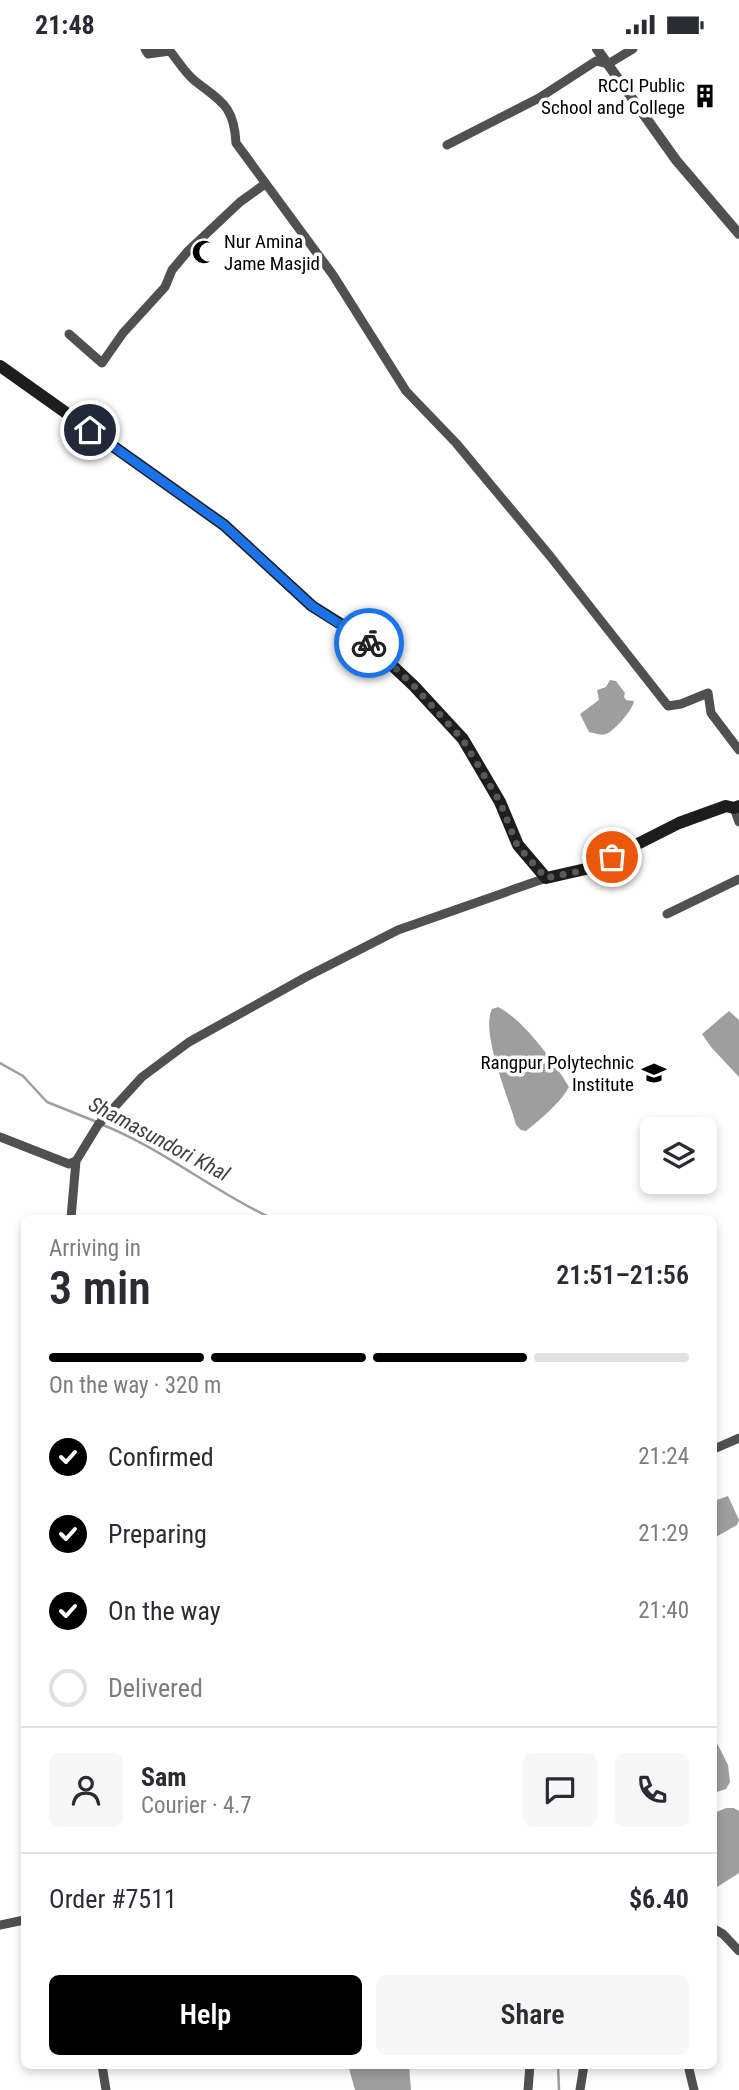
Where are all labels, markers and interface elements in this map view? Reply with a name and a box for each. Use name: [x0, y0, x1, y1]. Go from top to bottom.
text: 21:48: [35, 10, 95, 40]
place label: RCCI Public School and College: [541, 74, 685, 119]
building icon: RCCI Public School and College: [691, 82, 719, 110]
place label: Nur Amina Jame Masjid: [224, 230, 320, 275]
mosque icon: Nur Amina Jame Masjid: [190, 238, 218, 266]
pin: [60, 400, 120, 460]
icon: home: [71, 411, 109, 449]
courier: [334, 608, 404, 678]
icon: bike: [350, 624, 388, 662]
pin: [582, 827, 642, 887]
icon: bag: [593, 838, 631, 876]
place label: Rangpur Polytechnic Institute: [480, 1051, 634, 1096]
school or university icon: Rangpur Polytechnic Institute: [640, 1059, 668, 1087]
water label: Shamasundori Khal: [85, 1092, 234, 1186]
map controls: [640, 1117, 717, 1194]
button: layers: [640, 1117, 717, 1194]
text: Arriving in: [49, 1235, 141, 1262]
text: 21:51–21:56: [556, 1260, 689, 1290]
text: 3 min: [49, 1261, 151, 1315]
text: On the way · 320 m: [49, 1372, 221, 1399]
icon: check: [49, 1438, 87, 1476]
text: Confirmed: [108, 1442, 214, 1472]
text: 21:24: [638, 1443, 689, 1470]
icon: check: [49, 1515, 87, 1553]
text: Preparing: [108, 1519, 207, 1549]
text: 21:29: [638, 1520, 689, 1547]
icon: check: [49, 1592, 87, 1630]
text: On the way: [108, 1596, 221, 1626]
text: 21:40: [638, 1597, 689, 1624]
text: Delivered: [108, 1673, 203, 1703]
button: person: [49, 1753, 123, 1827]
button: chat: [523, 1753, 597, 1827]
button: phone: [615, 1753, 689, 1827]
text: Sam: [141, 1762, 187, 1792]
text: Courier · 4.7: [141, 1792, 252, 1819]
text: Order #7511: [49, 1884, 177, 1914]
text: $6.40: [629, 1884, 689, 1914]
button: Help: [49, 1975, 362, 2055]
button: Share: [376, 1975, 689, 2055]

